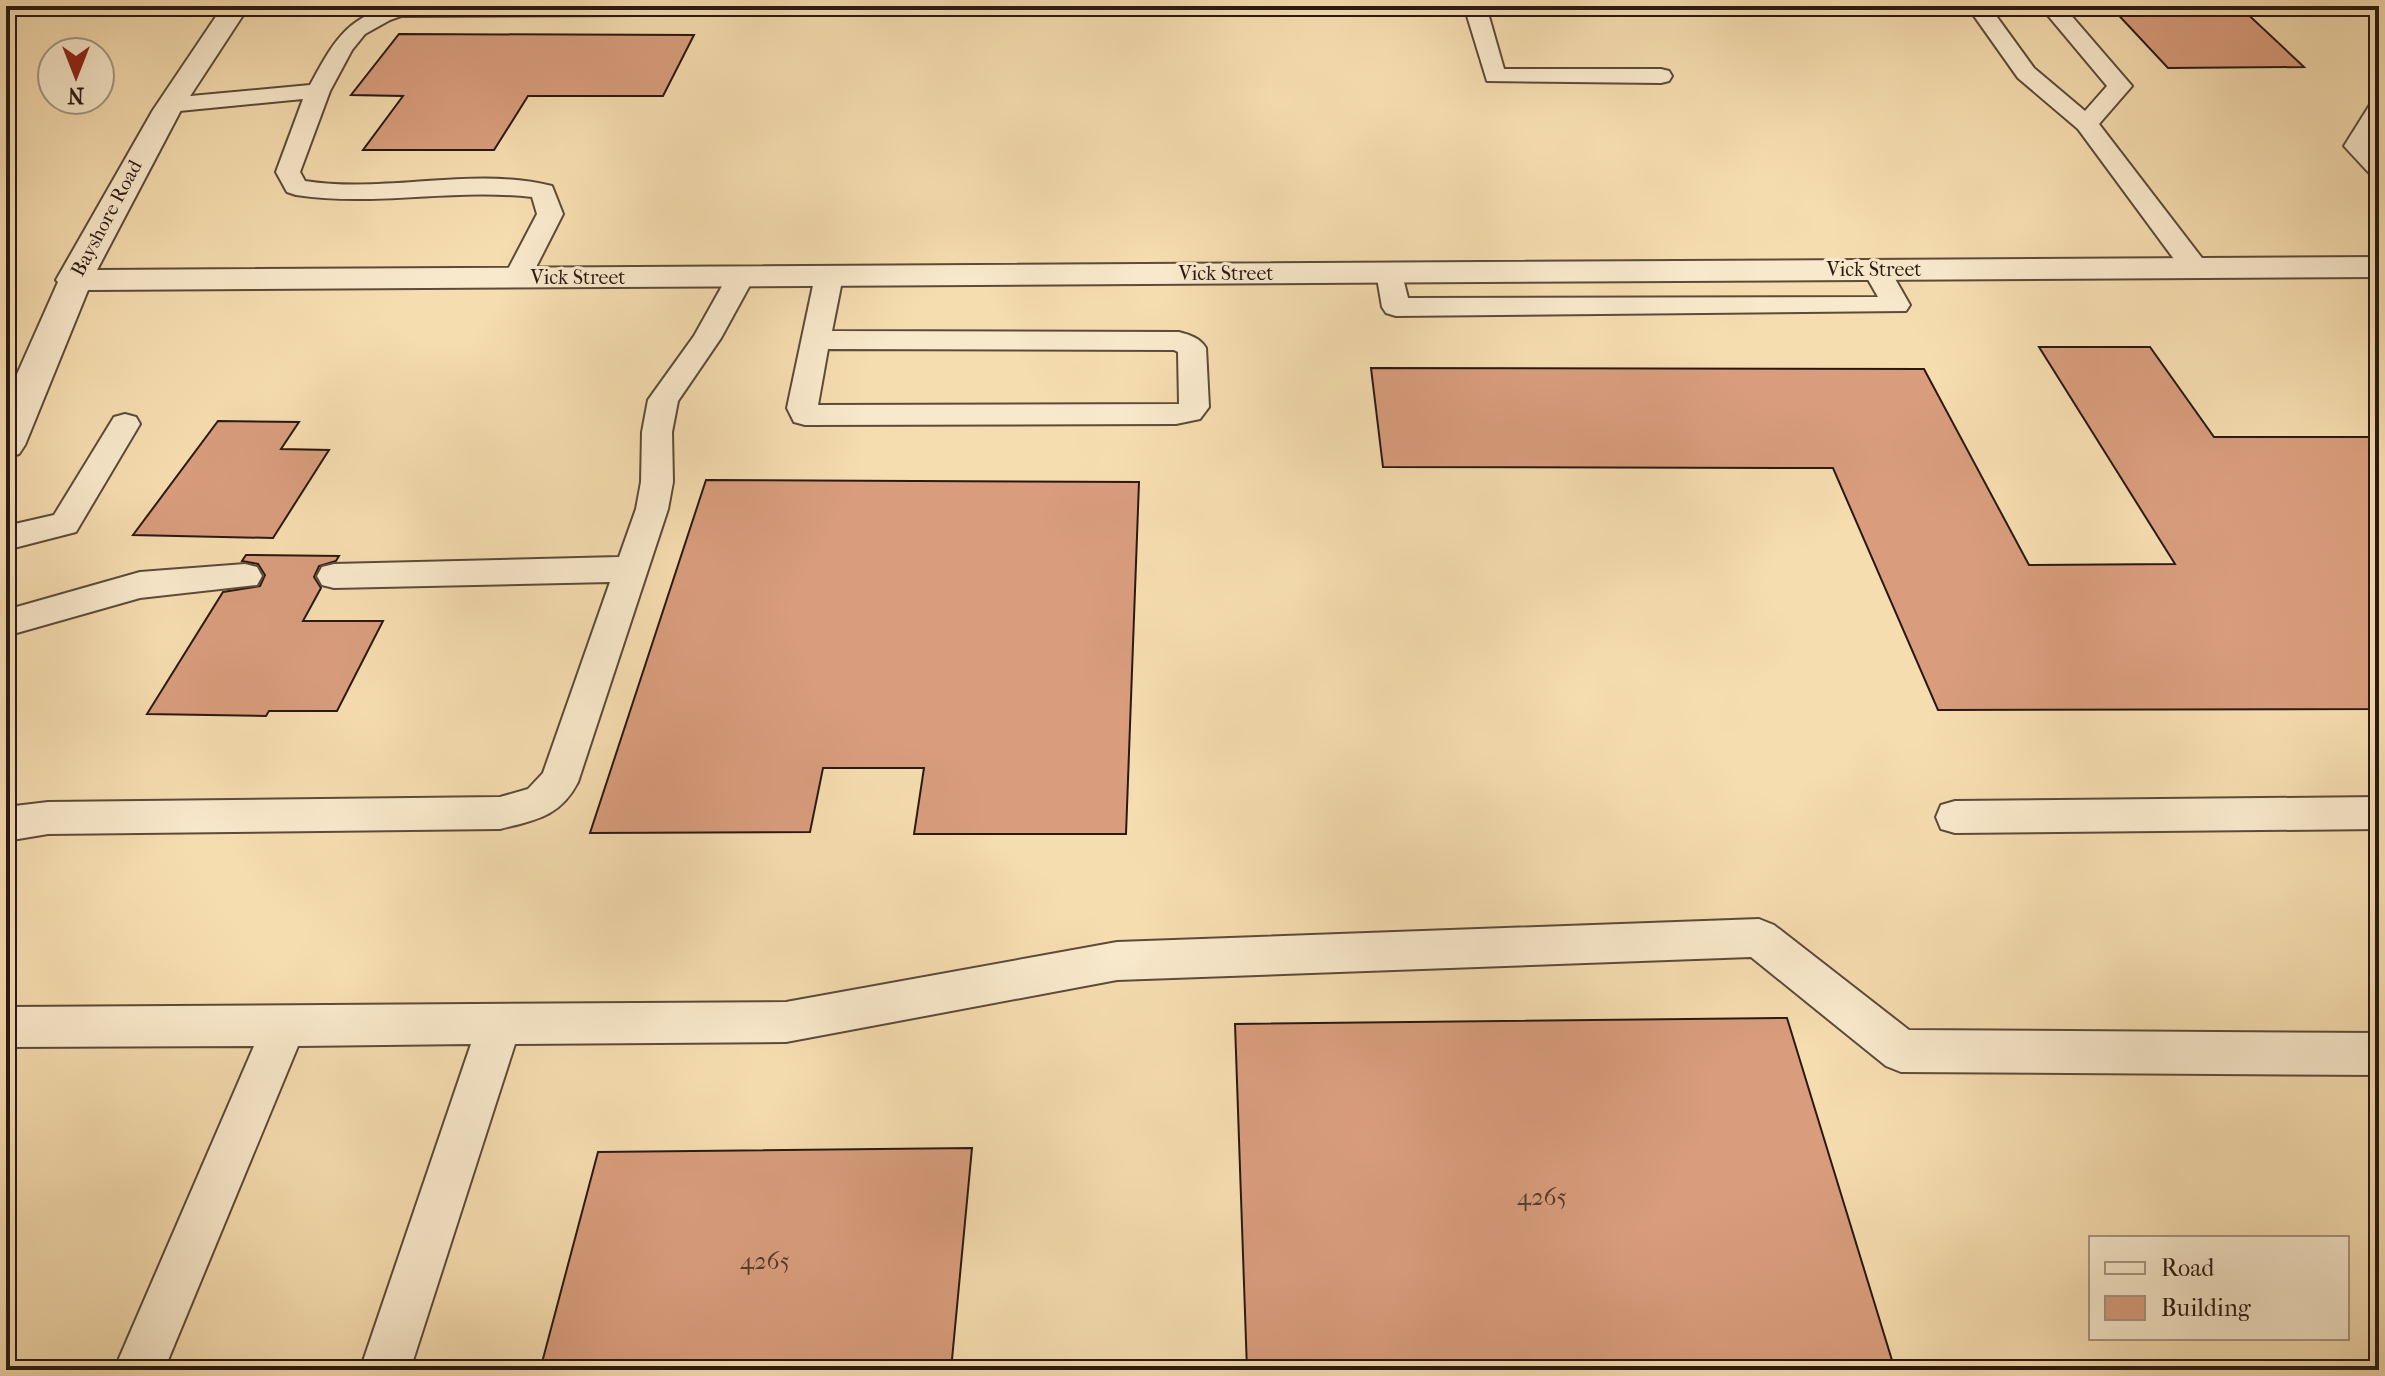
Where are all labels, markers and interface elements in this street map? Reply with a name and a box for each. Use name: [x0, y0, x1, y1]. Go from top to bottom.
north arrow: [36, 36, 116, 116]
text: N: [67, 82, 84, 108]
street label: Bayshore Road: [66, 155, 147, 280]
street label: Vick Street: [1826, 258, 1921, 281]
street label: Vick Street: [1178, 262, 1273, 285]
street label: Vick Street: [530, 266, 625, 289]
house number: 4265: [1517, 1183, 1567, 1211]
legend: [2089, 1236, 2349, 1340]
house number: 4265: [740, 1247, 790, 1275]
text: Road: [2161, 1254, 2215, 1282]
text: Building: [2161, 1294, 2252, 1322]

